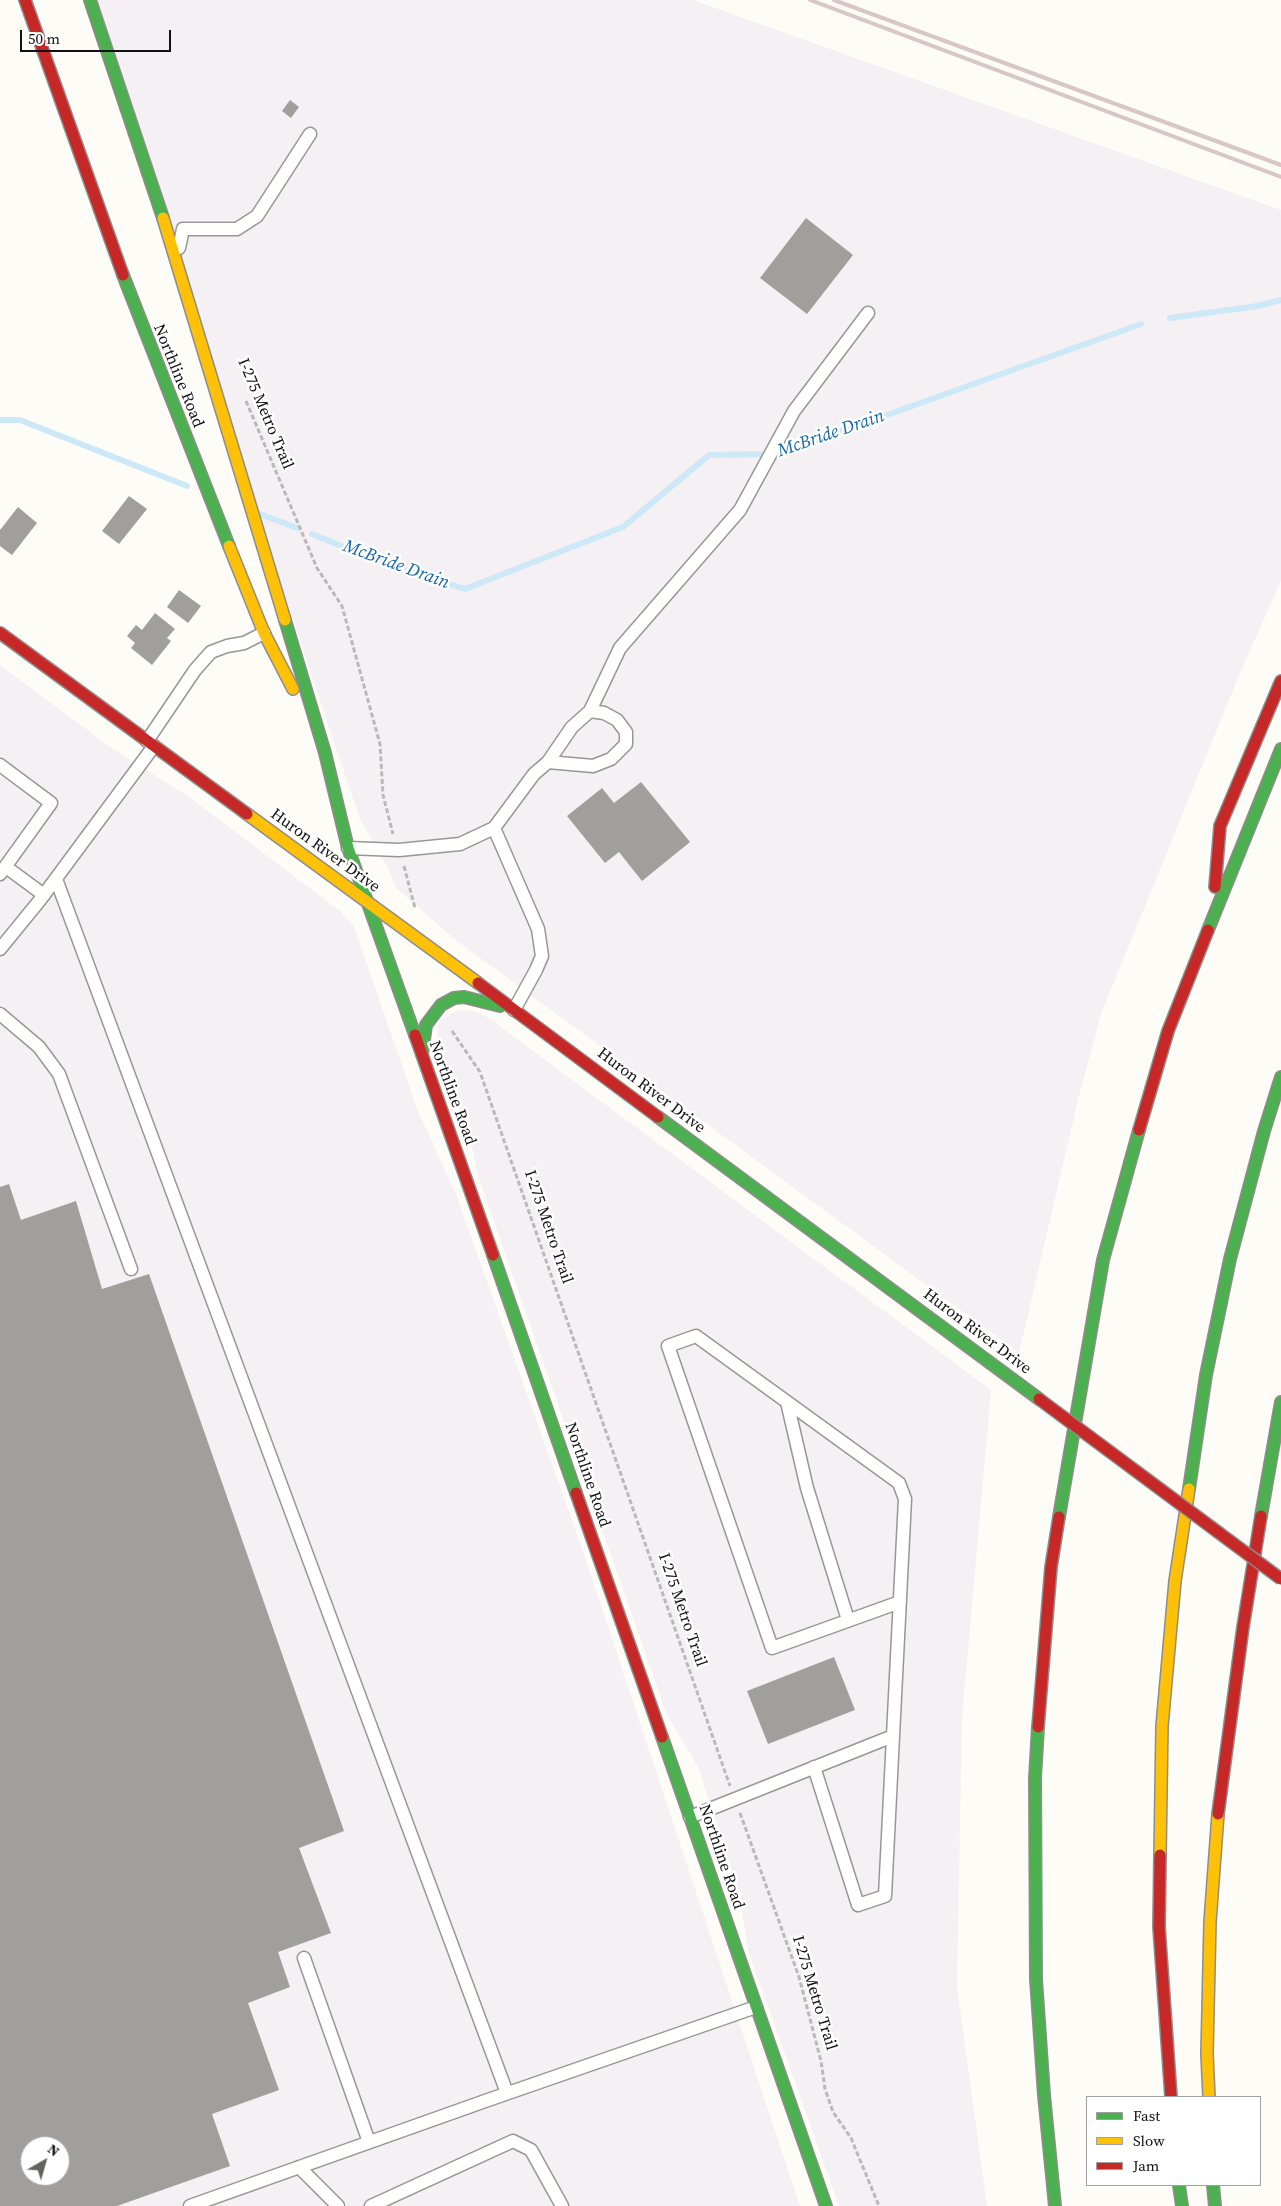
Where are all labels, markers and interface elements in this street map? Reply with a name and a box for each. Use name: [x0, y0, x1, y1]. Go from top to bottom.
scale bar: [22, 20, 174, 52]
text: 50 m: [28, 28, 60, 49]
street label: Northline Road: [149, 322, 207, 430]
street label: I-275 Metro Trail: [233, 356, 297, 472]
water label: McBride Drain: [775, 406, 887, 462]
water label: McBride Drain: [340, 536, 452, 594]
street label: Huron River Drive: [267, 805, 383, 897]
street label: Northline Road: [424, 1038, 480, 1148]
street label: Huron River Drive: [593, 1044, 709, 1138]
street label: I-275 Metro Trail: [520, 1168, 576, 1286]
street label: Huron River Drive: [919, 1285, 1035, 1379]
street label: Northline Road: [560, 1420, 614, 1530]
street label: I-275 Metro Trail: [654, 1551, 710, 1669]
street label: Northline Road: [694, 1802, 748, 1912]
street label: I-275 Metro Trail: [787, 1933, 841, 2053]
legend: [1086, 2096, 1261, 2186]
text: Fast: [1133, 2105, 1160, 2126]
text: Slow: [1133, 2130, 1165, 2151]
north arrow: [20, 2136, 70, 2186]
text: N: [43, 2139, 64, 2161]
text: Jam: [1133, 2155, 1159, 2176]

